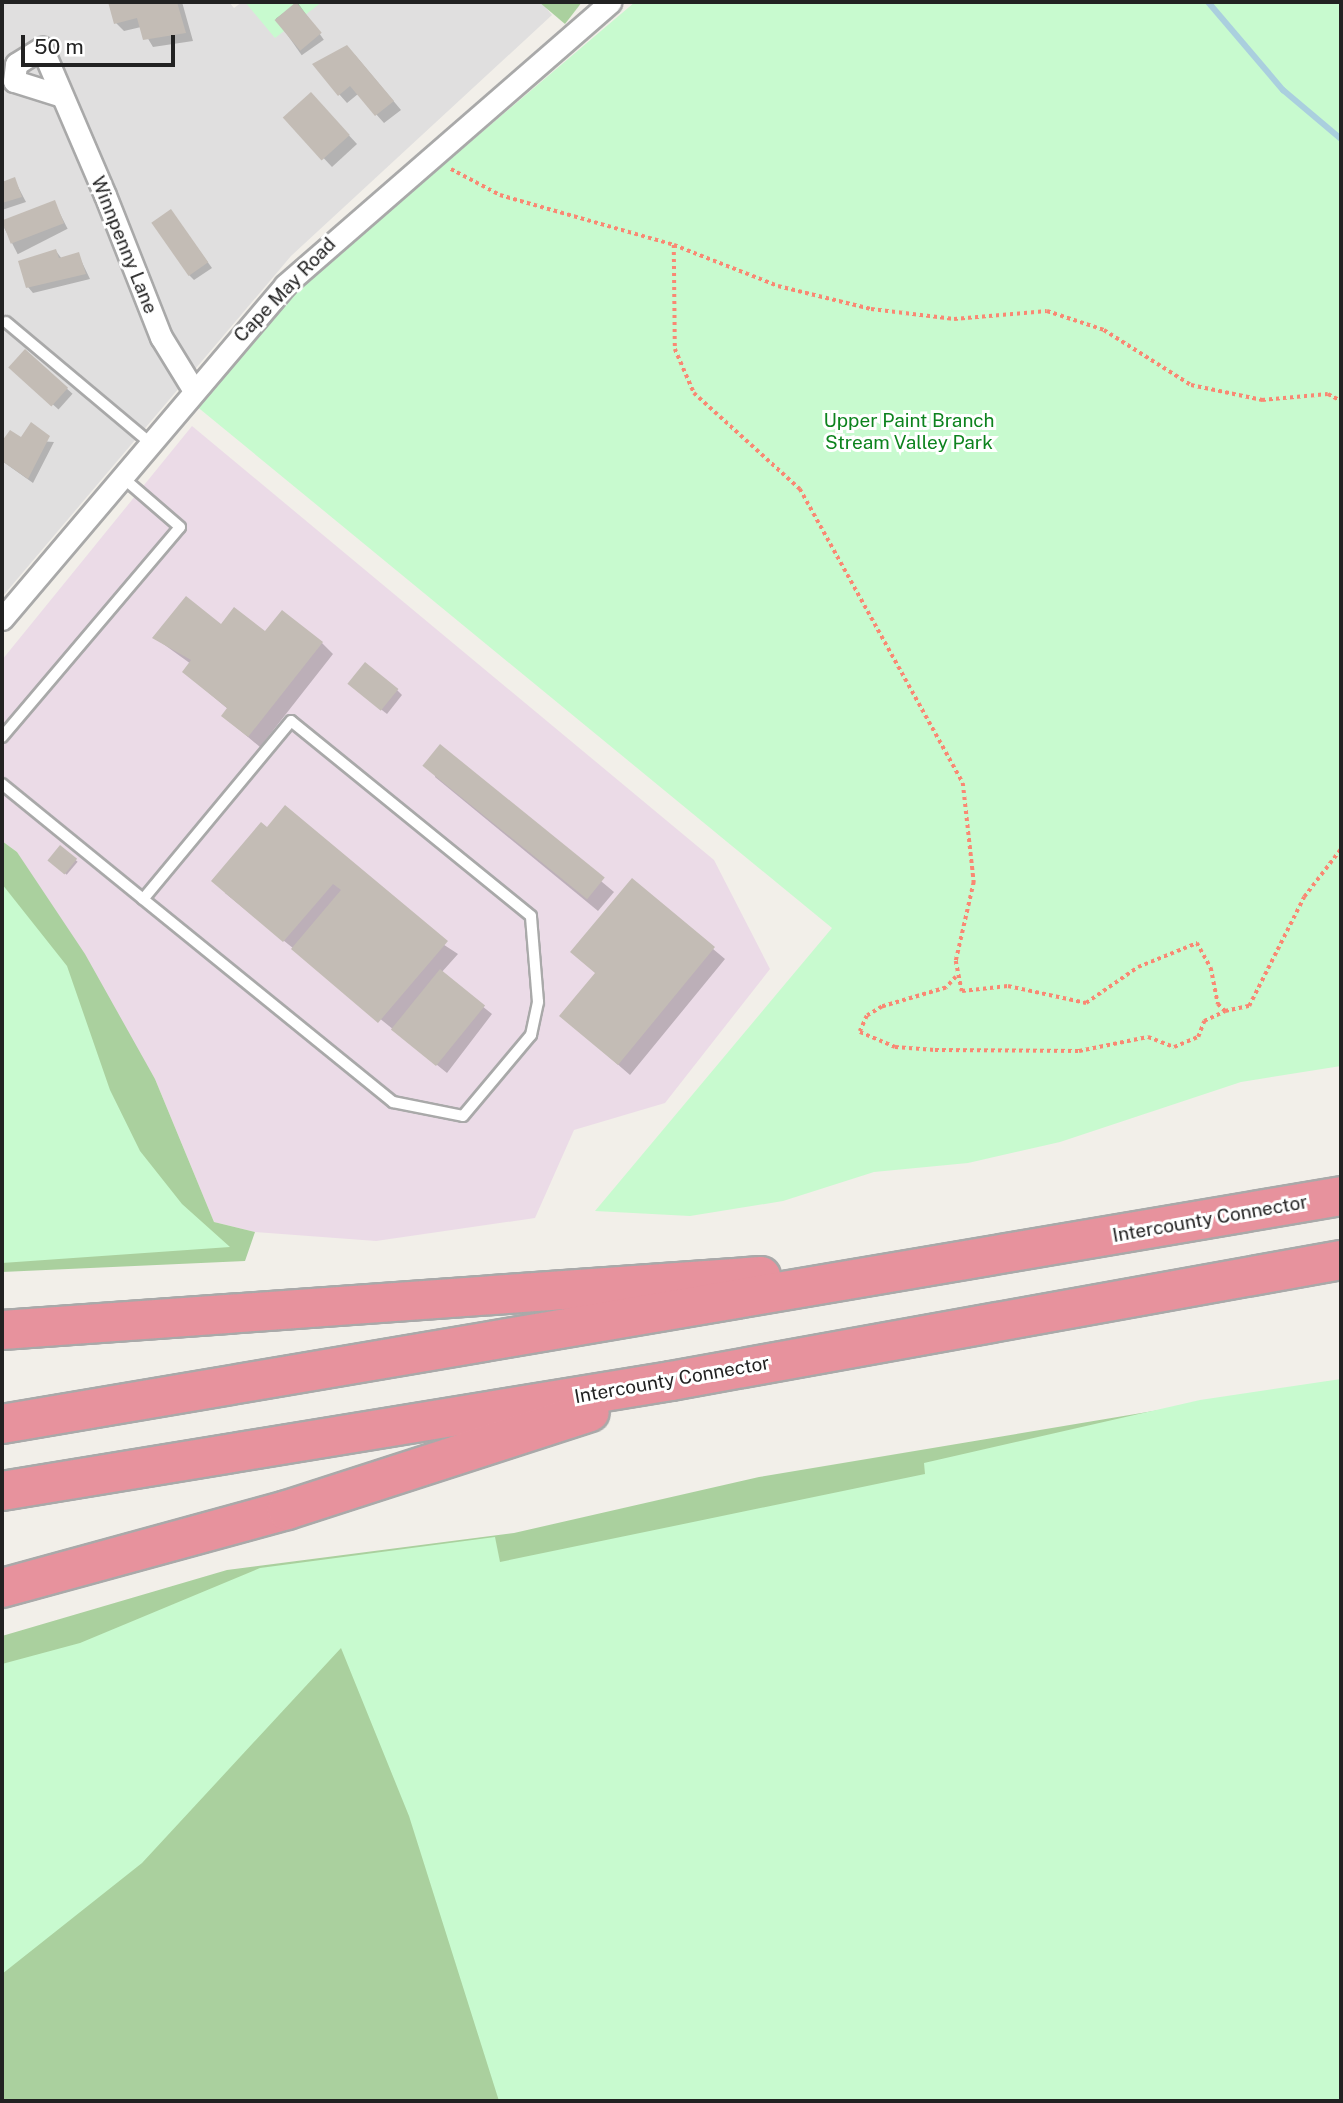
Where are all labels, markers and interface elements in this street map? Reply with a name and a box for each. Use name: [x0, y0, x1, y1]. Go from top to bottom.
scale bar: [24, 21, 178, 65]
text: 50 m: [34, 34, 84, 59]
street label: Winnpenny Lane: [86, 173, 162, 317]
street label: Cape May Road: [229, 233, 341, 347]
park label: Upper Paint Branch Stream Valley Park: [823, 410, 995, 454]
street label: Intercounty Connector: [1111, 1191, 1309, 1247]
street label: Intercounty Connector: [573, 1352, 771, 1408]

